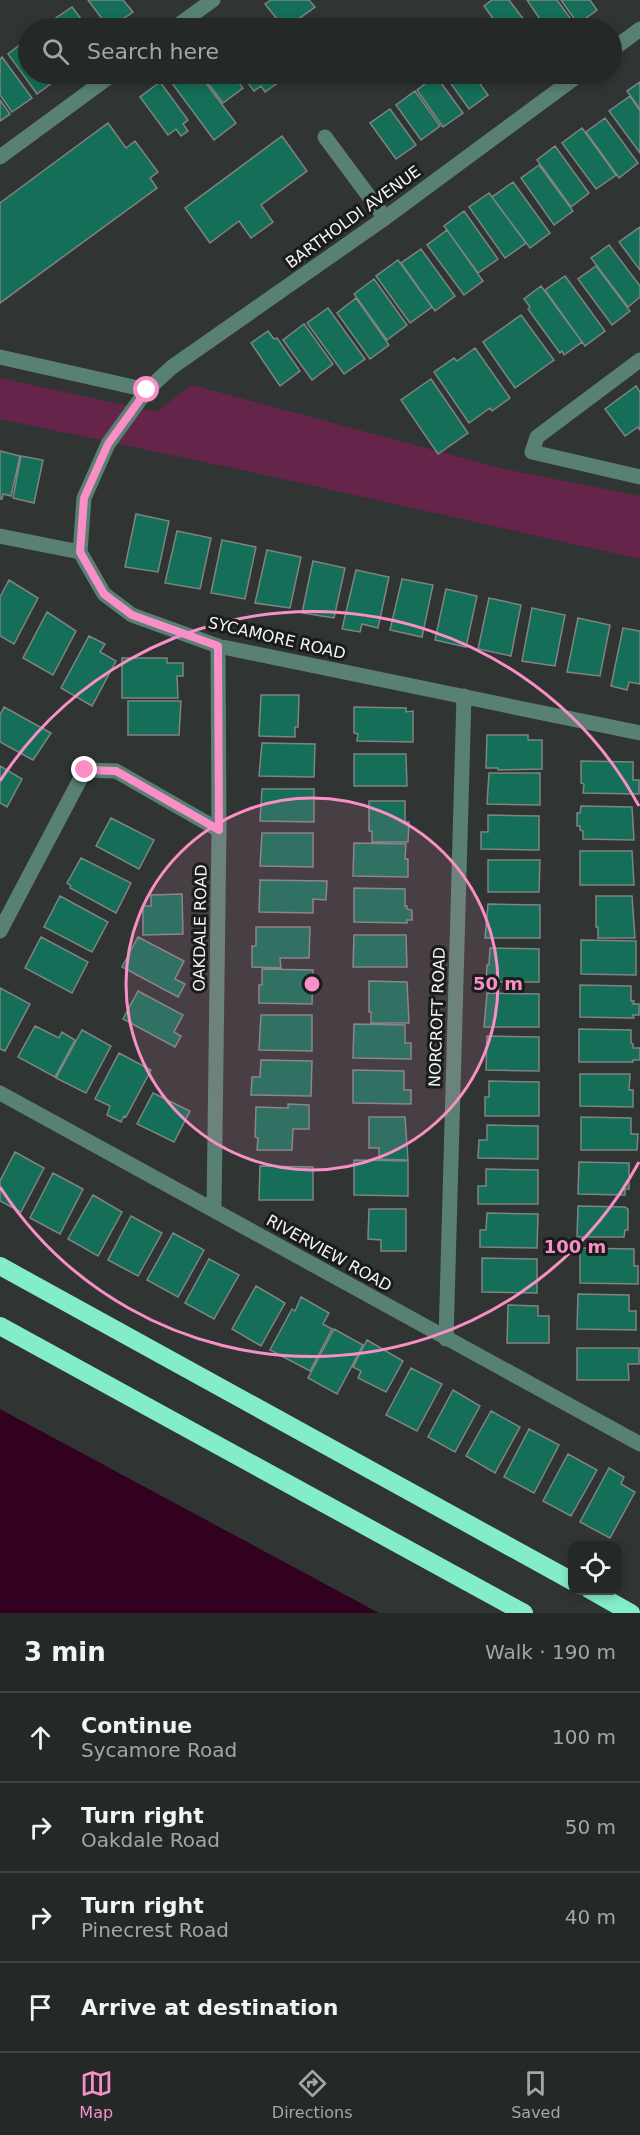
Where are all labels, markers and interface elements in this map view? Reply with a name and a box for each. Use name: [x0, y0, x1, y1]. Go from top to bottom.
search box: [18, 18, 622, 84]
icon: search: [39, 35, 72, 68]
text: Search here: [87, 39, 219, 64]
street label: BARTHOLDI AVENUE: [282, 162, 424, 272]
route start: [133, 376, 159, 402]
street label: SYCAMORE ROAD: [206, 613, 348, 663]
route end: [71, 756, 97, 782]
street label: OAKDALE ROAD: [189, 864, 211, 992]
street label: NORCROFT ROAD: [425, 947, 449, 1087]
text: 50 m: [473, 973, 523, 994]
centre of rings: [302, 974, 322, 994]
street label: RIVERVIEW ROAD: [263, 1211, 395, 1295]
text: 100 m: [544, 1236, 606, 1257]
map controls: [568, 1541, 622, 1595]
button: locate: [568, 1541, 622, 1595]
text: 3 min: [24, 1637, 106, 1667]
text: Walk · 190 m: [485, 1640, 616, 1664]
text: Continue: [81, 1713, 192, 1738]
icon: ahead: [24, 1721, 57, 1754]
text: 100 m: [552, 1725, 616, 1749]
text: Sycamore Road: [81, 1738, 237, 1762]
text: Turn right: [81, 1803, 204, 1828]
icon: right: [24, 1811, 57, 1844]
text: 50 m: [565, 1815, 616, 1839]
text: Oakdale Road: [81, 1828, 220, 1852]
text: Turn right: [81, 1893, 204, 1918]
icon: right: [24, 1901, 57, 1934]
text: 40 m: [565, 1905, 616, 1929]
text: Pinecrest Road: [81, 1918, 229, 1942]
icon: arrive: [24, 1991, 57, 2024]
text: Arrive at destination: [81, 1995, 338, 2020]
tab: Map: [79, 2067, 113, 2122]
tab: Directions: [272, 2067, 352, 2122]
tab: Saved: [511, 2067, 561, 2122]

